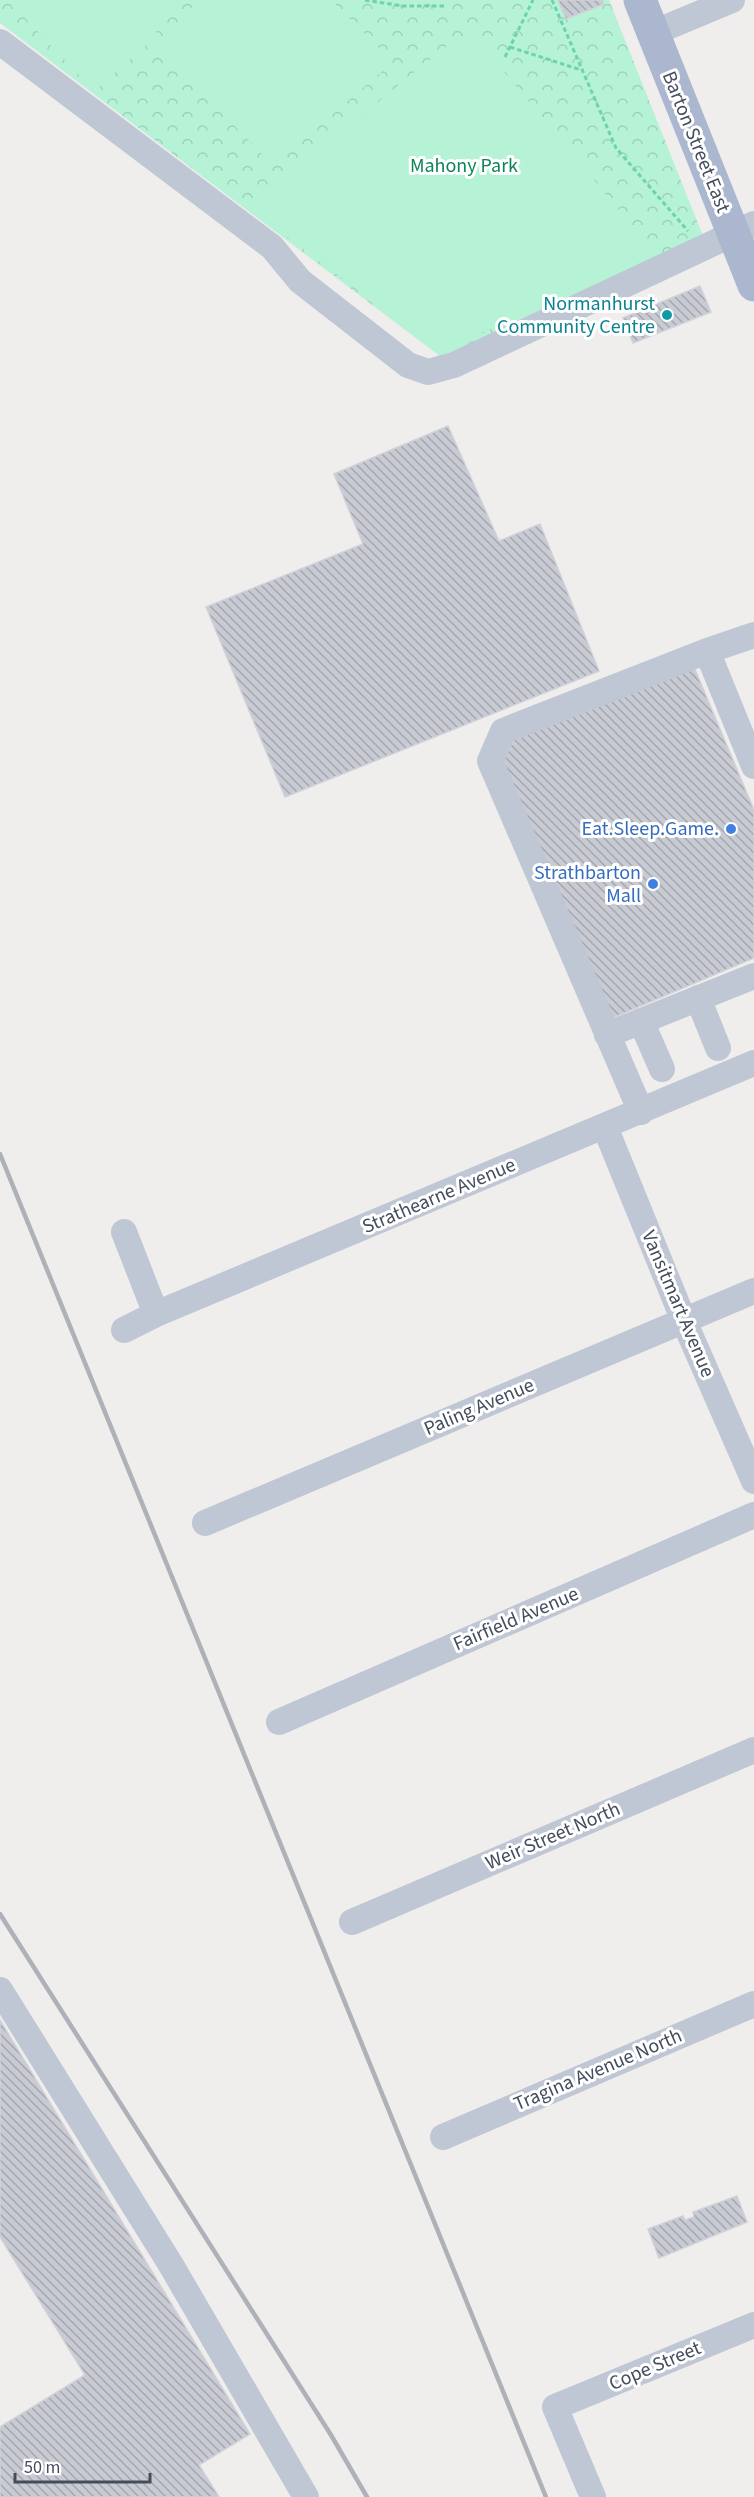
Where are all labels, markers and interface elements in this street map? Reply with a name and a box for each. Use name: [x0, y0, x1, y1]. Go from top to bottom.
street label: Barton Street East: [655, 67, 737, 217]
park label: Mahony Park: [410, 152, 518, 180]
place label: Normanhurst Community Centre: [497, 290, 655, 341]
marker: Normanhurst Community Centre: [660, 308, 674, 322]
place label: Eat.Sleep.Game.: [581, 815, 719, 843]
marker: Eat.Sleep.Game.: [724, 822, 738, 836]
place label: Strathbarton Mall: [534, 859, 641, 910]
marker: Strathbarton Mall: [646, 877, 660, 891]
street label: Strathearne Avenue: [358, 1151, 520, 1241]
street label: Vansitmart Avenue: [634, 1226, 722, 1382]
street label: Paling Avenue: [420, 1371, 538, 1443]
street label: Fairfield Avenue: [449, 1580, 583, 1658]
street label: Weir Street North: [481, 1795, 625, 1877]
street label: Tragina Avenue North: [510, 2022, 686, 2118]
street label: Cope Street: [605, 2334, 706, 2398]
scale bar: [15, 2446, 150, 2484]
text: 50 m: [24, 2455, 60, 2480]

